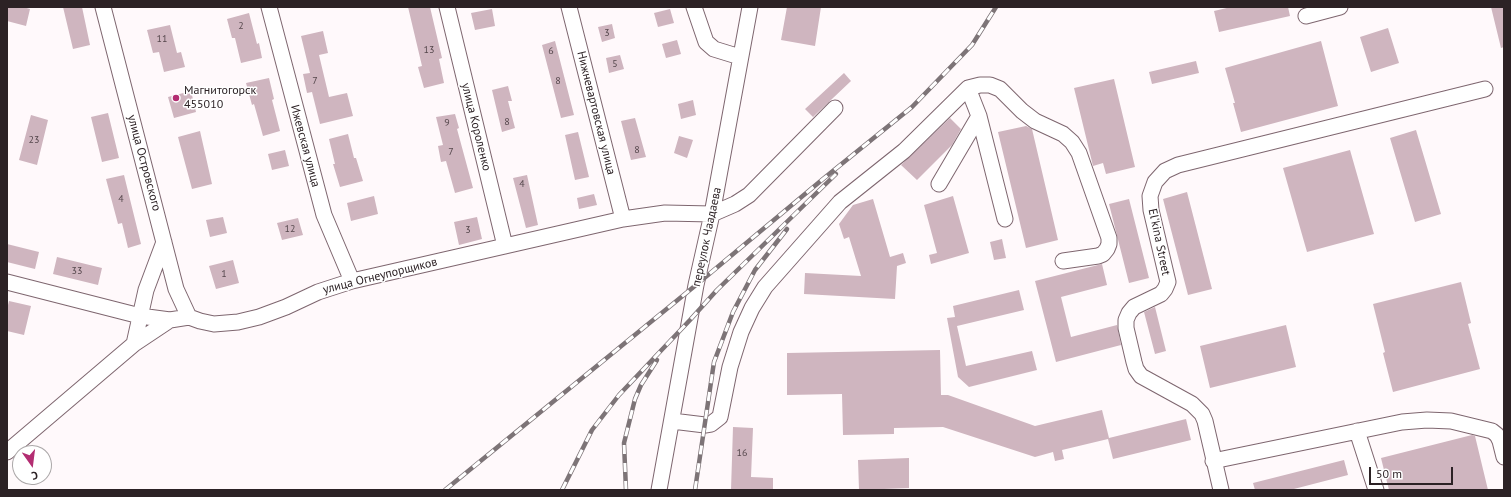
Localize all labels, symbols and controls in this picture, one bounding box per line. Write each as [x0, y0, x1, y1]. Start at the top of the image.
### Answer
house number: 2 [238, 20, 244, 32]
house number: 3 [604, 27, 610, 39]
house number: 11 [157, 33, 167, 45]
house number: 13 [424, 44, 434, 56]
house number: 6 [548, 45, 554, 57]
street label: Нижневартовская улица [574, 50, 618, 176]
house number: 5 [612, 58, 618, 70]
house number: 7 [312, 75, 318, 87]
house number: 8 [555, 75, 561, 87]
street label: улица Короленко [458, 81, 494, 173]
place label: Магнитогорск 455010 [184, 84, 256, 112]
marker: Магнитогорск 455010 [171, 93, 181, 103]
street label: Ижевская улица [287, 103, 323, 189]
street label: улица Островского [124, 113, 164, 213]
house number: 8 [504, 116, 510, 128]
house number: 9 [444, 117, 450, 129]
house number: 23 [29, 134, 39, 146]
house number: 8 [634, 144, 640, 156]
house number: 7 [448, 146, 454, 158]
house number: 4 [519, 178, 525, 190]
street label: переулок Чаадаева [689, 186, 725, 288]
house number: 4 [118, 193, 124, 205]
street label: El'kina Street [1145, 207, 1173, 277]
house number: 12 [285, 223, 295, 235]
house number: 3 [465, 224, 471, 236]
street label: улица Огнеупорщиков [321, 255, 439, 297]
house number: 33 [72, 265, 82, 277]
house number: 1 [221, 268, 227, 280]
north arrow [12, 445, 52, 485]
house number: 16 [737, 447, 747, 459]
scale bar [1371, 459, 1455, 485]
text: 50 m [1376, 466, 1402, 481]
text: С [30, 468, 39, 483]

